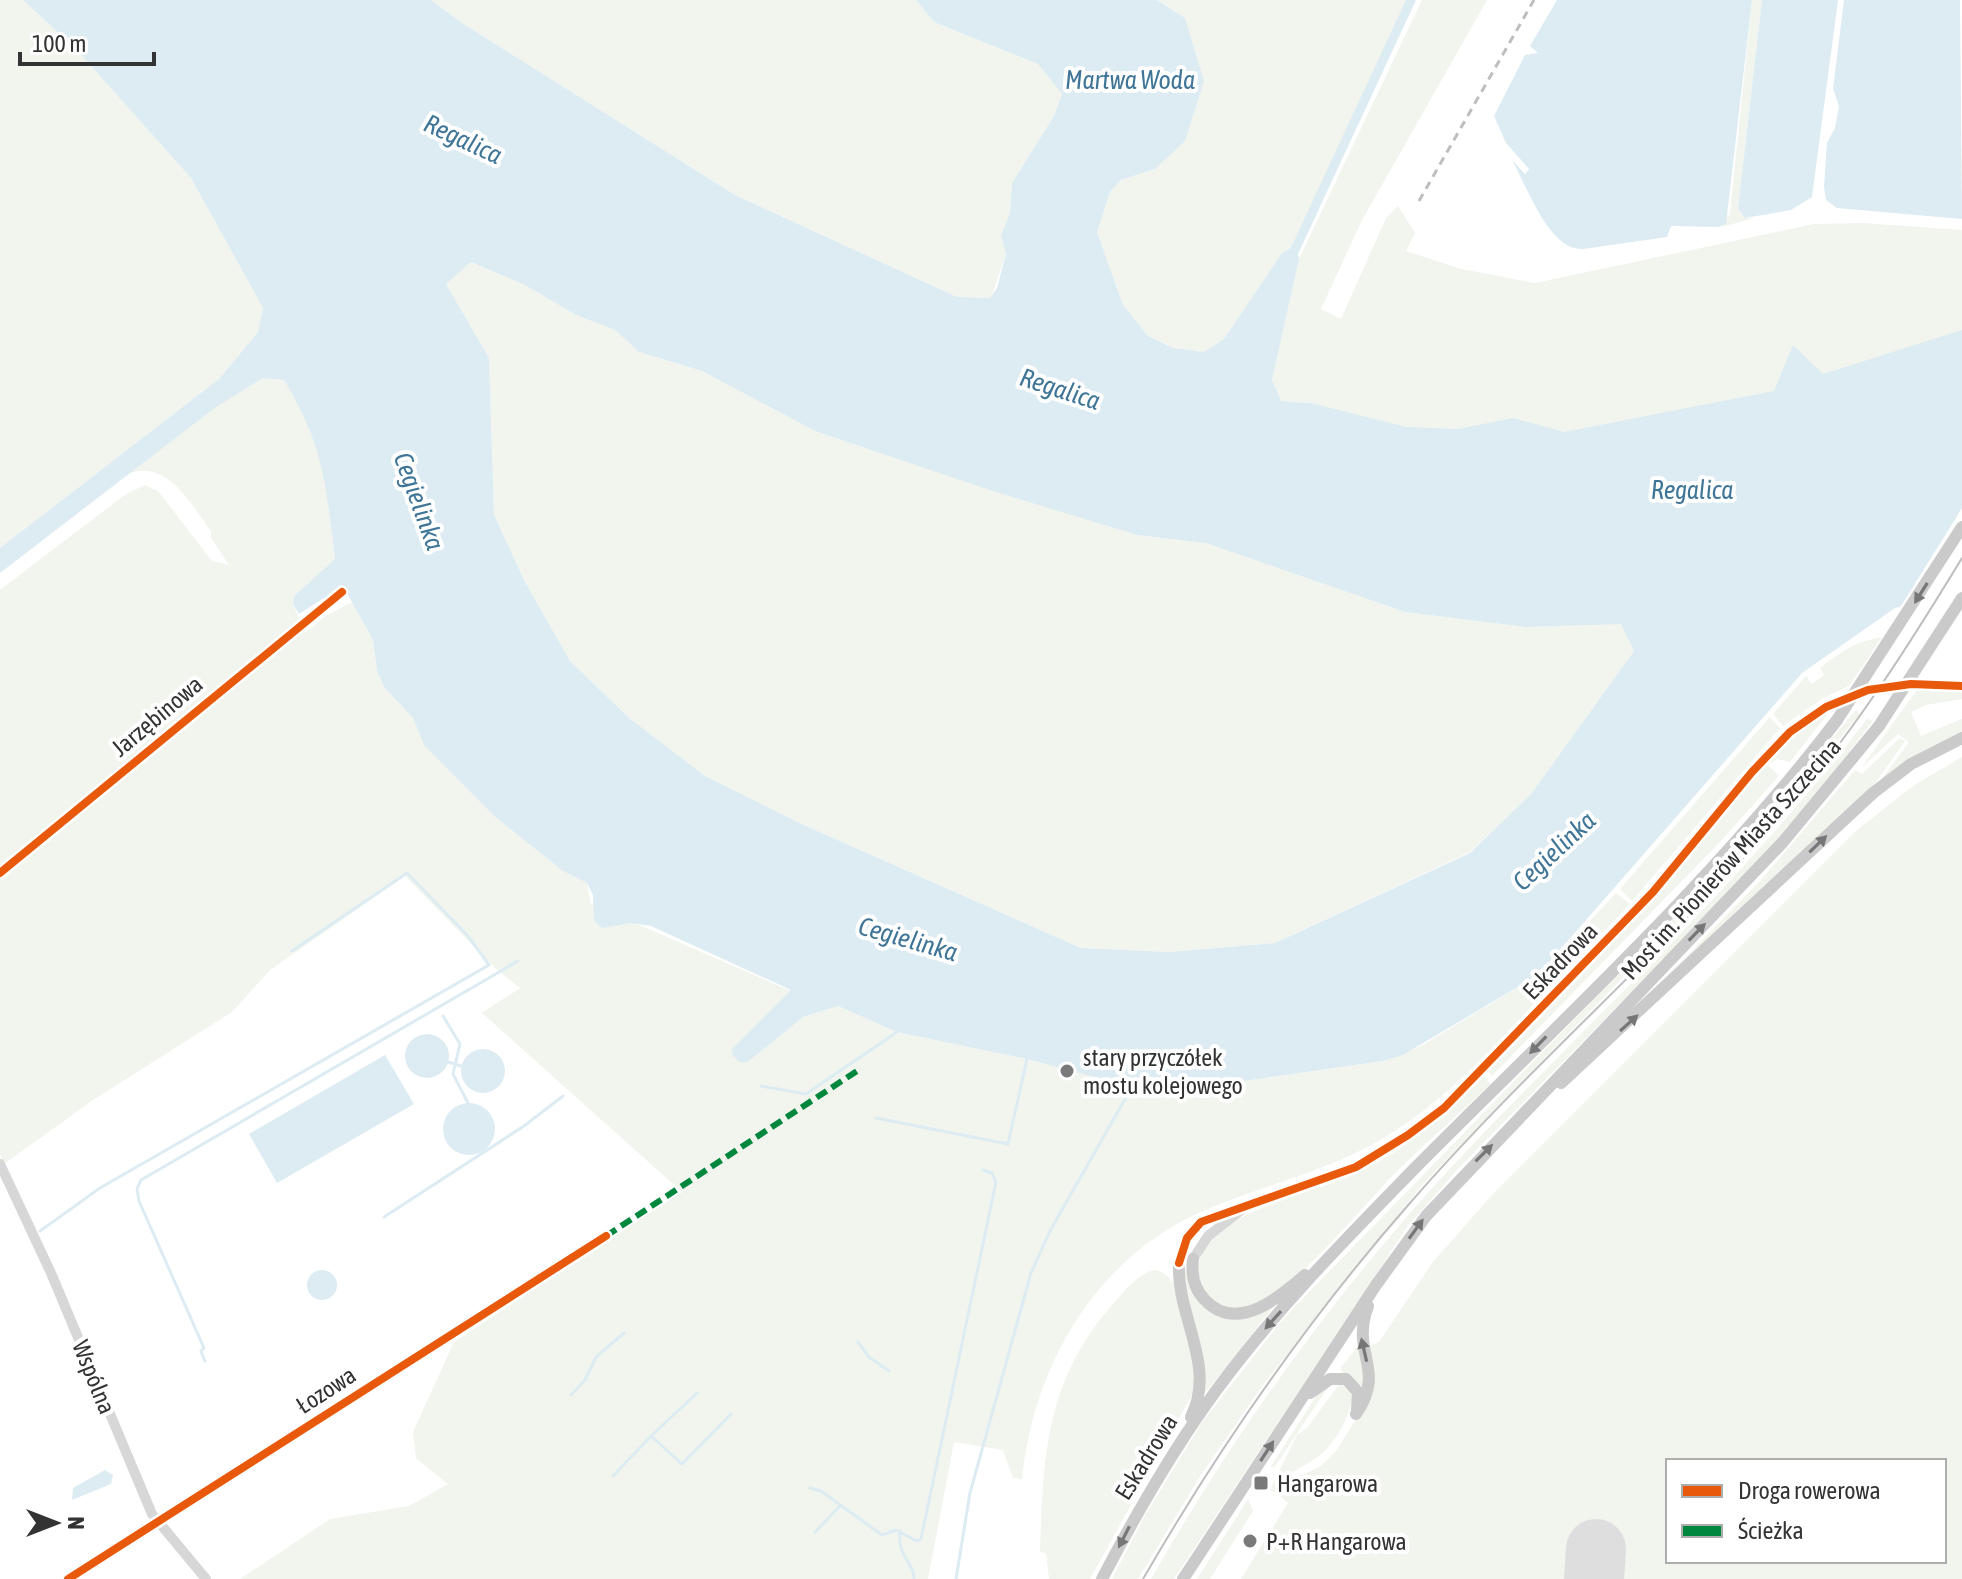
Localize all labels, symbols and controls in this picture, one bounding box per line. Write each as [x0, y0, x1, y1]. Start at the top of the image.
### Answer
scale bar [20, 16, 154, 66]
text: 100 m [32, 30, 86, 57]
water label: Martwa Woda [1065, 65, 1195, 95]
water label: Regalica [419, 108, 507, 170]
water label: Regalica [1016, 362, 1104, 416]
water label: Cegielinka [388, 448, 450, 554]
water label: Regalica [1651, 475, 1733, 505]
one-way arrow [1914, 582, 1928, 604]
street label: Jarzębinowa [106, 670, 208, 762]
street label: Most im. Pionierów Miasta Szczecina [1616, 733, 1846, 985]
water label: Cegielinka [1507, 805, 1601, 897]
one-way arrow [1808, 835, 1827, 854]
water label: Cegielinka [855, 911, 961, 967]
street label: Eskadrowa [1517, 917, 1603, 1005]
one-way arrow [1688, 923, 1706, 942]
one-way arrow [1619, 1014, 1638, 1032]
one-way arrow [1529, 1035, 1548, 1054]
place label: stary przyczółek mostu kolejowego [1083, 1044, 1243, 1099]
marker: stary przyczółek mostu kolejowego [1058, 1062, 1076, 1080]
one-way arrow [1474, 1143, 1493, 1162]
one-way arrow [1408, 1218, 1423, 1239]
one-way arrow [1265, 1310, 1282, 1330]
street label: Wspólna [67, 1336, 121, 1418]
one-way arrow [1357, 1338, 1370, 1363]
street label: Łozowa [291, 1361, 361, 1419]
street label: Eskadrowa [1109, 1409, 1183, 1505]
one-way arrow [1260, 1440, 1275, 1461]
legend [1666, 1459, 1946, 1563]
place label: Hangarowa [1277, 1470, 1378, 1497]
marker: Hangarowa [1252, 1474, 1270, 1492]
text: Droga rowerowa [1738, 1477, 1881, 1504]
north arrow [16, 1483, 96, 1563]
text: N [63, 1517, 89, 1529]
text: Ścieżka [1738, 1517, 1804, 1544]
one-way arrow [1117, 1526, 1130, 1549]
place label: P+R Hangarowa [1266, 1528, 1407, 1555]
marker: P+R Hangarowa [1241, 1532, 1259, 1550]

